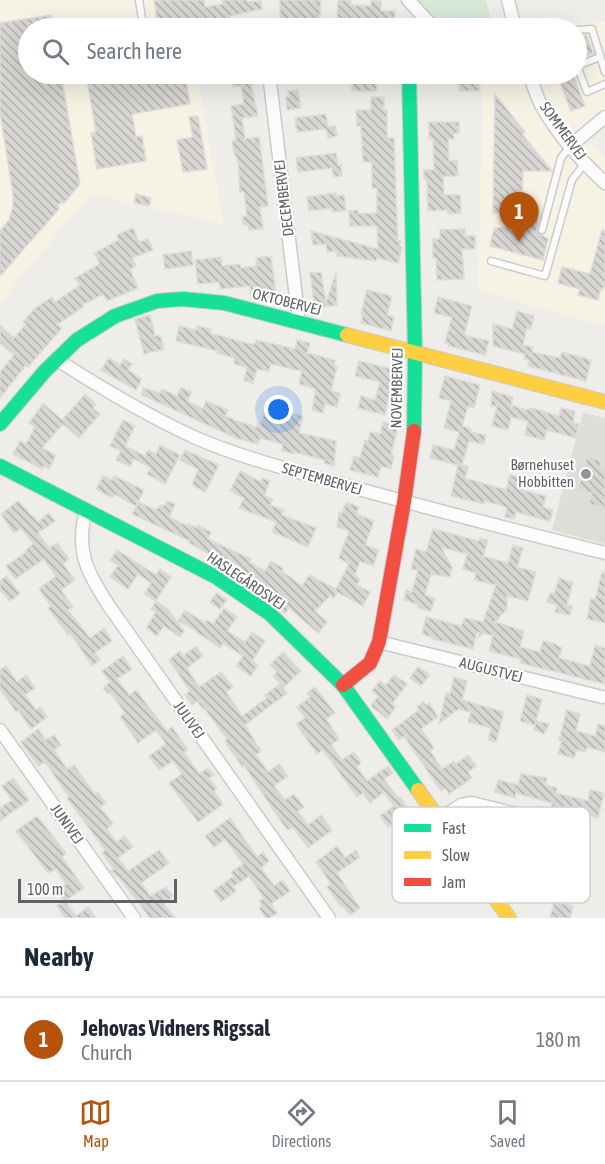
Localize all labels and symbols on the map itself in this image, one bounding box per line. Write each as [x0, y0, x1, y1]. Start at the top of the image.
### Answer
street label: SOMMERVEJ [537, 98, 590, 163]
street label: DECEMBERVEJ [270, 159, 297, 237]
pin: 1 [500, 192, 538, 242]
street label: OKTOBERVEJ [251, 285, 323, 318]
street label: NOVEMBERVEJ [387, 348, 406, 428]
your location [264, 395, 293, 424]
place label: Børnehuset Hobbitten [510, 456, 574, 490]
street label: SEPTEMBERVEJ [280, 459, 364, 498]
marker: Børnehuset Hobbitten [579, 467, 593, 481]
street label: HASLEGÅRDSVEJ [204, 548, 289, 613]
street label: AUGUSTVEJ [458, 653, 524, 686]
street label: JULIVEJ [170, 698, 208, 742]
street label: JUNIVEJ [48, 800, 87, 847]
legend [392, 807, 590, 903]
text: Fast [442, 819, 466, 837]
text: Slow [442, 846, 470, 864]
text: Jam [442, 873, 466, 891]
scale bar [18, 876, 177, 904]

